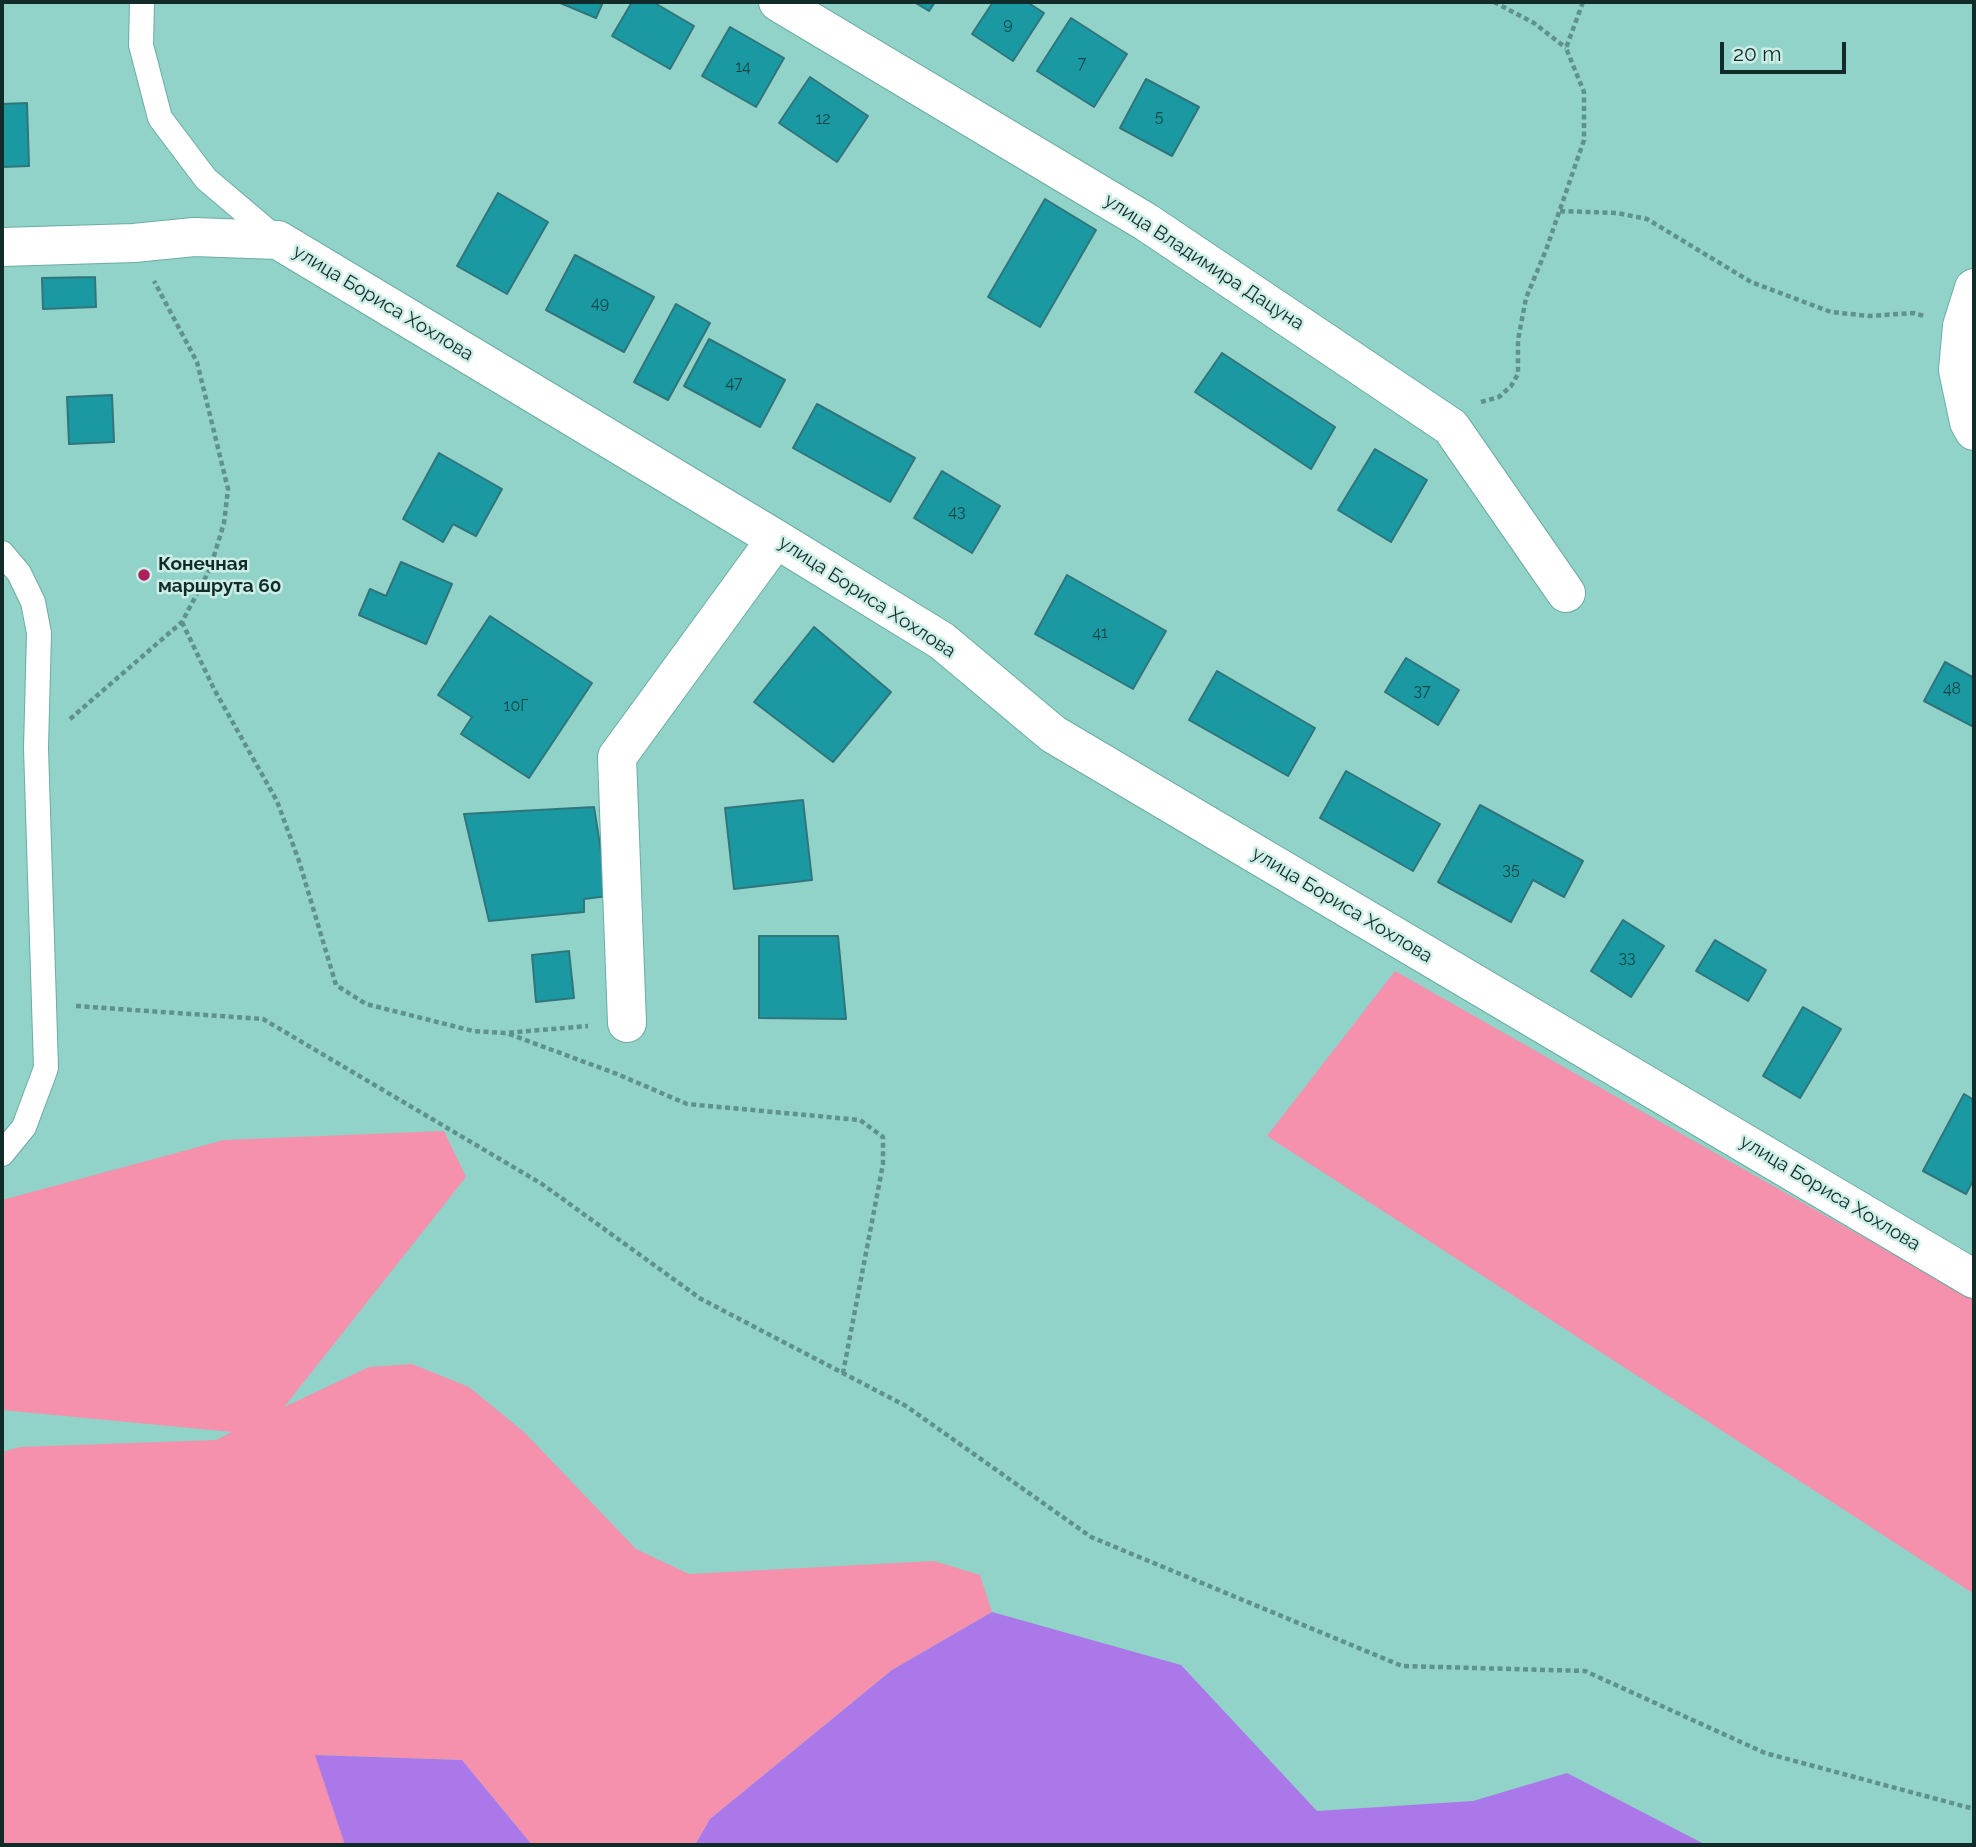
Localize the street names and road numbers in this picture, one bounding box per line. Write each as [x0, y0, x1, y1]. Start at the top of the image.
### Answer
street label: улица Владимира Дацуна [1100, 189, 1308, 335]
street label: улица Бориса Хохлова [289, 240, 477, 366]
street label: улица Бориса Хохлова [774, 531, 960, 663]
street label: улица Бориса Хохлова [1248, 842, 1436, 968]
street label: улица Бориса Хохлова [1736, 1130, 1924, 1256]

